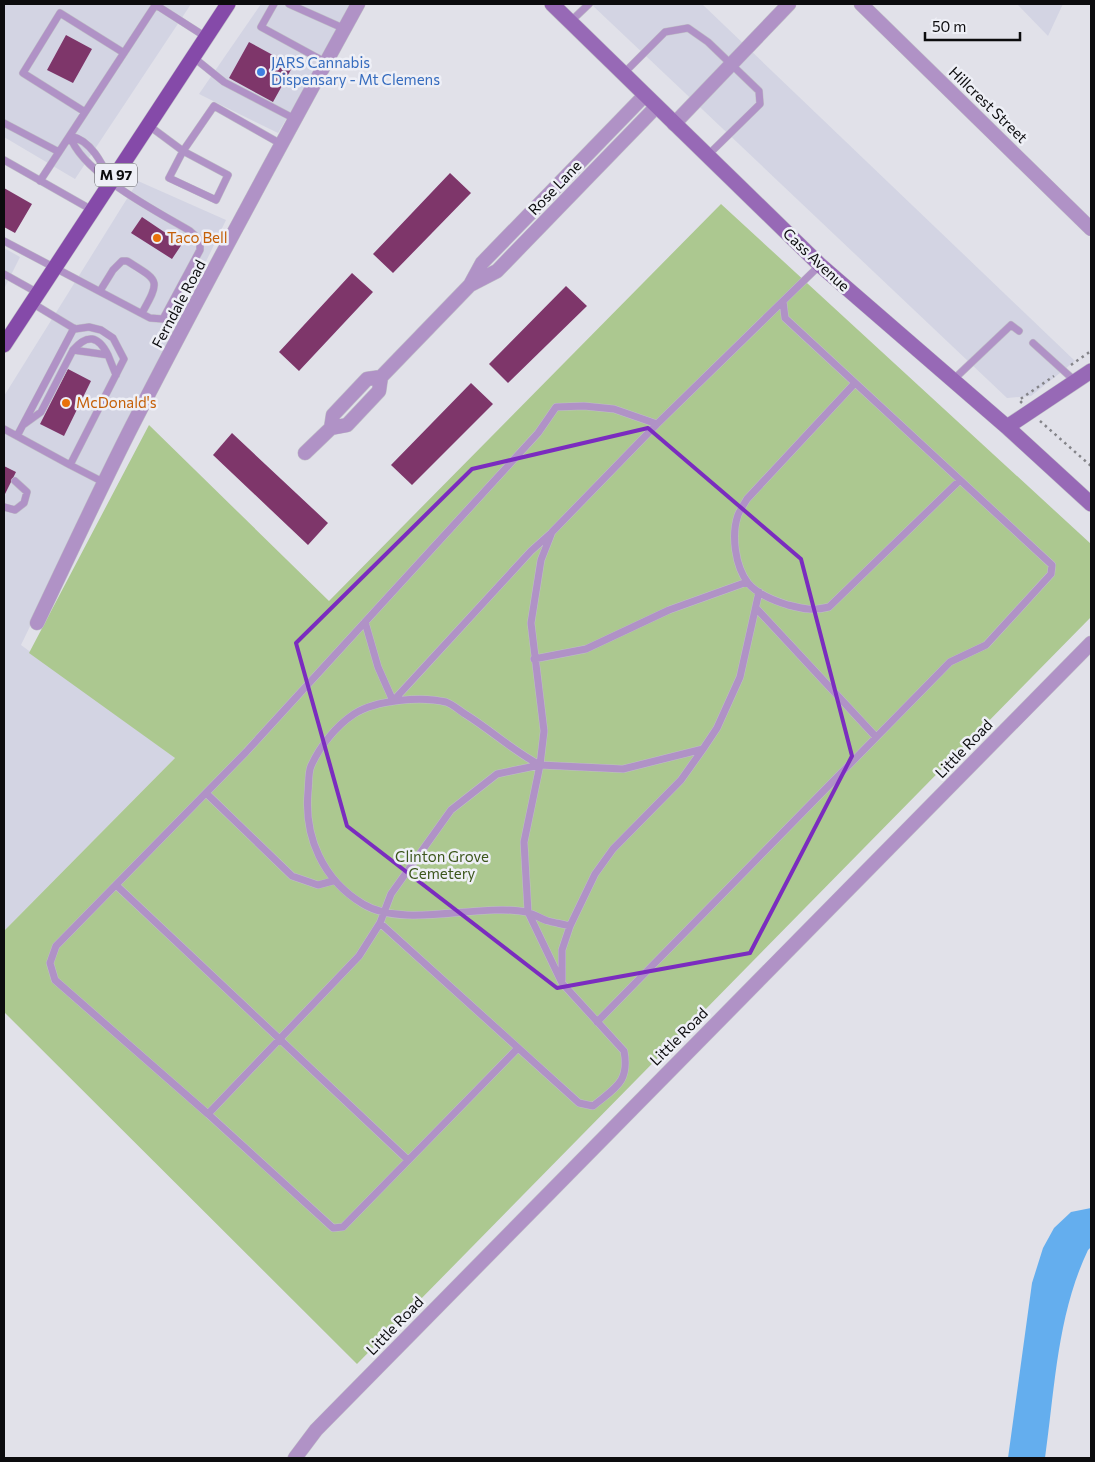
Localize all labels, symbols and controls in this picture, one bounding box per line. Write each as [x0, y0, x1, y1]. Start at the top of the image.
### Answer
scale bar [925, 10, 1020, 42]
text: 50 m [932, 17, 966, 35]
place label: JARS Cannabis Dispensary - Mt Clemens [271, 53, 440, 88]
street label: Hillcrest Street [946, 62, 1032, 146]
marker: JARS Cannabis Dispensary - Mt Clemens [255, 66, 267, 78]
street label: Rose Lane [524, 156, 585, 218]
road number: M 97 [95, 164, 137, 186]
street label: Cass Avenue [780, 224, 854, 295]
place label: Taco Bell [167, 228, 228, 246]
marker: Taco Bell [151, 232, 163, 244]
street label: Ferndale Road [147, 257, 209, 351]
place label: McDonald's [76, 393, 157, 411]
marker: McDonald's [60, 397, 72, 409]
street label: Little Road [931, 715, 996, 781]
park label: Clinton Grove Cemetery [395, 847, 489, 882]
street label: Little Road [646, 1004, 711, 1069]
street label: Little Road [362, 1292, 427, 1358]

